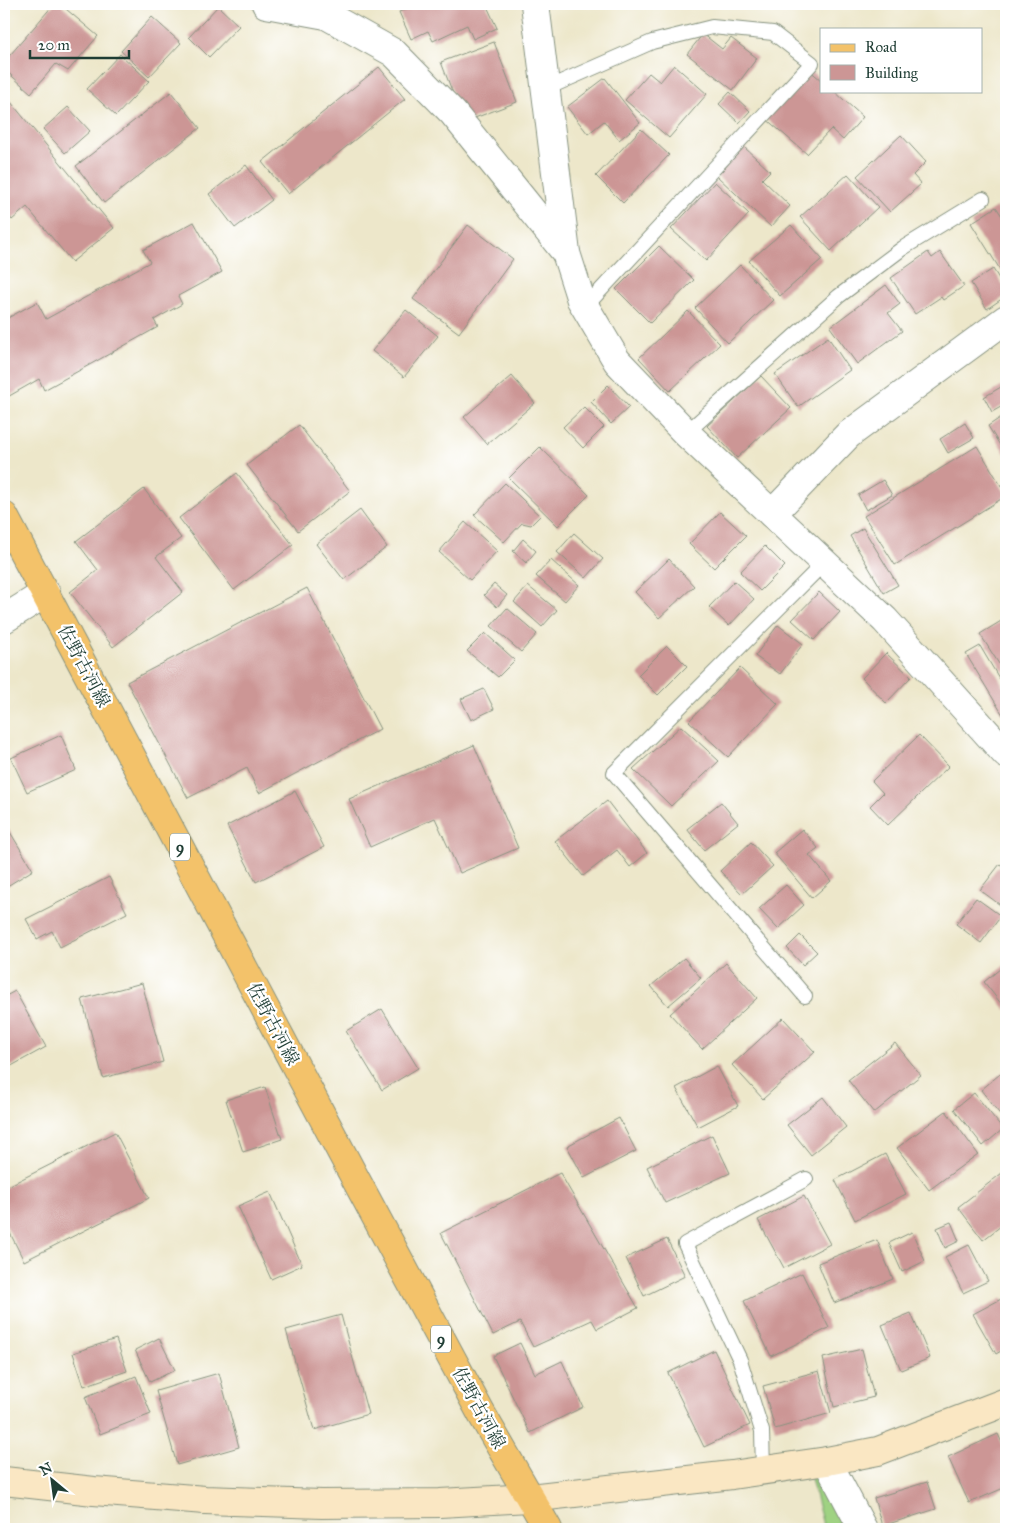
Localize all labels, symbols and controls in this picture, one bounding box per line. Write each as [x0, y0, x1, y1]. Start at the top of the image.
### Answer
scale bar [30, 28, 129, 60]
legend [820, 28, 982, 92]
text: 20 m [38, 36, 70, 54]
text: Road [865, 38, 897, 56]
text: Building [865, 64, 919, 82]
street label: 佐野古河線 [53, 621, 115, 711]
road number: 9 [170, 834, 190, 860]
street label: 佐野古河線 [242, 979, 304, 1069]
road number: 9 [431, 1326, 451, 1352]
street label: 佐野古河線 [448, 1363, 510, 1453]
north arrow [28, 1456, 78, 1506]
text: N [37, 1459, 55, 1479]

